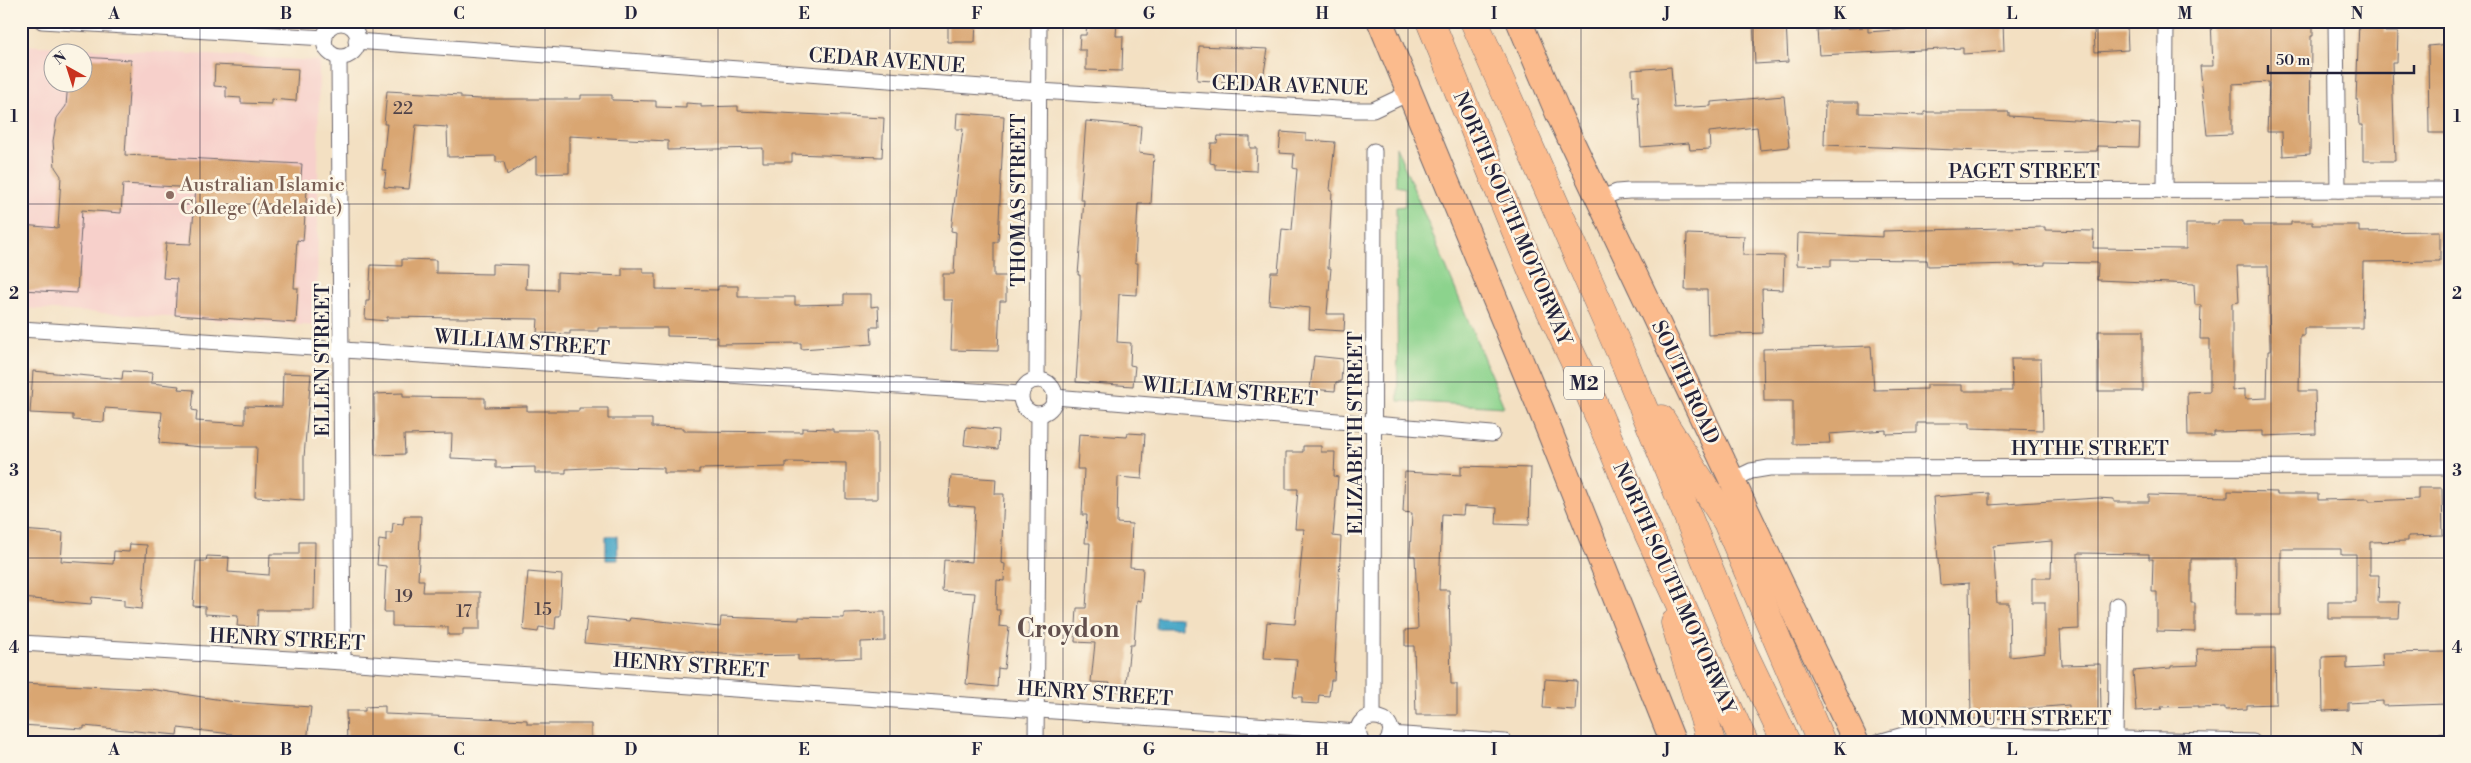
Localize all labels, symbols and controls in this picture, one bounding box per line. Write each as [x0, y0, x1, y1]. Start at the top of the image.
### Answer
text: A [107, 4, 120, 24]
text: B [280, 4, 292, 24]
text: C [453, 4, 465, 24]
text: D [625, 4, 638, 24]
text: E [798, 4, 810, 24]
text: F [971, 4, 983, 24]
text: G [1143, 4, 1156, 24]
text: H [1315, 4, 1329, 24]
text: I [1491, 4, 1497, 24]
text: J [1662, 4, 1670, 24]
text: K [1834, 4, 1848, 24]
text: L [2007, 4, 2018, 24]
text: M [2178, 4, 2193, 24]
text: N [2351, 4, 2364, 24]
north arrow [42, 42, 92, 92]
scale bar [2268, 42, 2415, 74]
street label: CEDAR AVENUE [808, 44, 966, 79]
text: N [50, 48, 70, 69]
text: 50 m [2276, 51, 2310, 70]
street label: CEDAR AVENUE [1211, 71, 1369, 102]
street label: NORTH SOUTH MOTORWAY [1447, 88, 1577, 350]
house number: 22 [393, 97, 413, 120]
text: 1 [10, 107, 18, 127]
text: 1 [2453, 107, 2461, 127]
street label: THOMAS STREET [1007, 113, 1032, 287]
street label: PAGET STREET [1948, 160, 2100, 185]
place label: Australian Islamic College (Adelaide) [179, 173, 345, 221]
marker: Australian Islamic College (Adelaide) [164, 189, 176, 201]
street label: ELLEN STREET [311, 283, 336, 437]
text: 2 [9, 284, 19, 304]
text: 2 [2452, 284, 2462, 304]
street label: SOUTH ROAD [1645, 317, 1724, 448]
street label: WILLIAM STREET [432, 325, 611, 362]
street label: ELIZABETH STREET [1344, 331, 1369, 535]
road number: M2 [1564, 366, 1604, 399]
street label: WILLIAM STREET [1140, 372, 1319, 413]
street label: HYTHE STREET [2011, 437, 2169, 462]
street label: NORTH SOUTH MOTORWAY [1607, 459, 1741, 719]
text: 3 [9, 461, 19, 481]
text: 3 [2452, 461, 2462, 481]
house number: 19 [395, 585, 413, 608]
house number: 15 [534, 598, 552, 621]
house number: 17 [456, 600, 472, 623]
district label: Croydon [1017, 614, 1120, 645]
street label: HENRY STREET [208, 624, 366, 657]
text: 4 [9, 638, 20, 658]
text: 4 [2452, 638, 2463, 658]
street label: HENRY STREET [612, 649, 770, 684]
street label: HENRY STREET [1016, 677, 1174, 712]
street label: MONMOUTH STREET [1901, 707, 2111, 732]
text: A [107, 740, 120, 760]
text: B [280, 740, 292, 760]
text: C [453, 740, 465, 760]
text: D [625, 740, 638, 760]
text: E [798, 740, 810, 760]
text: F [971, 740, 983, 760]
text: G [1143, 740, 1156, 760]
text: H [1315, 740, 1329, 760]
text: I [1491, 740, 1497, 760]
text: J [1662, 740, 1670, 760]
text: K [1834, 740, 1848, 760]
text: L [2007, 740, 2018, 760]
text: M [2178, 740, 2193, 760]
text: N [2351, 740, 2364, 760]

